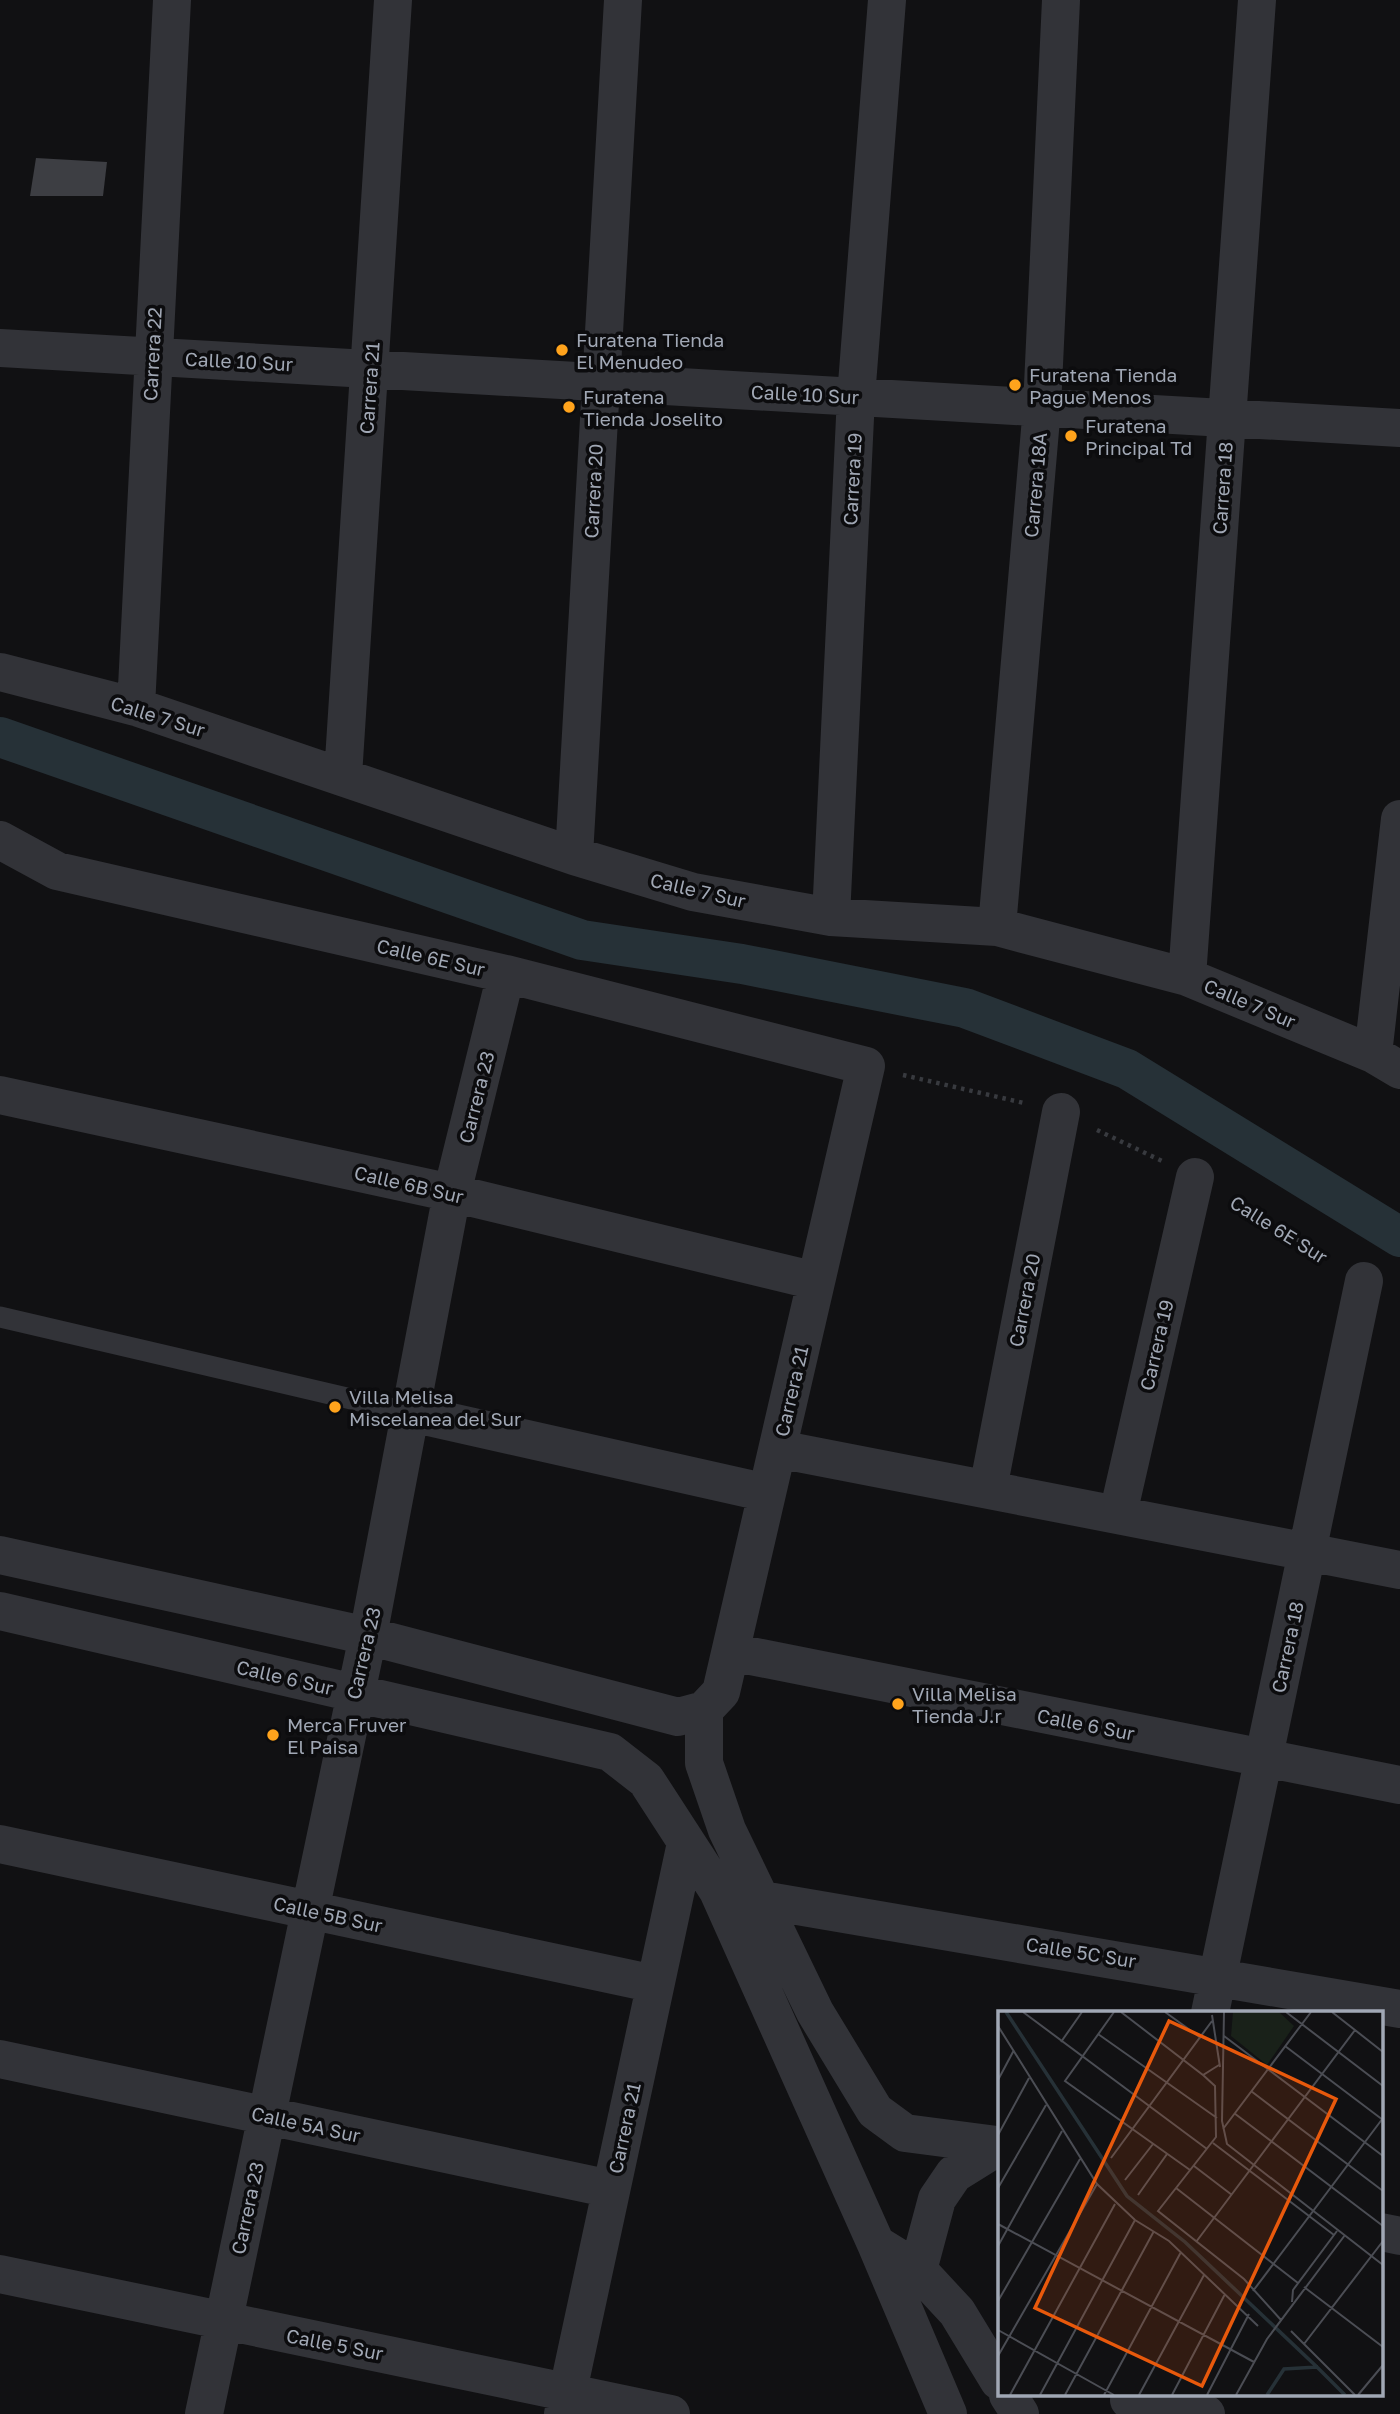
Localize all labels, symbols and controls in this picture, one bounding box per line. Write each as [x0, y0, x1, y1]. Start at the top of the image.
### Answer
street label: Carrera 22 [138, 306, 166, 402]
place label: Furatena Tienda El Menudeo [576, 328, 724, 373]
street label: Carrera 21 [354, 341, 384, 435]
marker: Furatena Tienda El Menudeo [554, 342, 570, 358]
street label: Calle 10 Sur [184, 347, 294, 375]
place label: Furatena Tienda Pague Menos [1029, 363, 1177, 408]
marker: Furatena Tienda Pague Menos [1007, 377, 1023, 393]
street label: Calle 10 Sur [750, 380, 860, 408]
place label: Furatena Tienda Joselito [583, 385, 723, 430]
marker: Furatena Tienda Joselito [561, 399, 577, 415]
place label: Furatena Principal Td [1085, 414, 1192, 459]
marker: Furatena Principal Td [1063, 428, 1079, 444]
street label: Carrera 18A [1019, 431, 1051, 539]
street label: Carrera 19 [838, 432, 866, 526]
street label: Carrera 18 [1207, 441, 1237, 535]
street label: Carrera 20 [579, 443, 607, 539]
street label: Calle 7 Sur [108, 691, 208, 741]
street label: Calle 7 Sur [648, 868, 749, 912]
street label: Calle 6E Sur [375, 933, 488, 981]
street label: Calle 7 Sur [1201, 973, 1300, 1033]
street label: Carrera 23 [453, 1049, 499, 1145]
street label: Calle 6B Sur [352, 1160, 466, 1208]
street label: Calle 6E Sur [1226, 1190, 1332, 1268]
street label: Carrera 20 [1004, 1251, 1044, 1349]
street label: Carrera 19 [1134, 1297, 1178, 1393]
street label: Carrera 21 [769, 1343, 813, 1439]
place label: Villa Melisa Miscelanea del Sur [349, 1385, 522, 1430]
marker: Villa Melisa Miscelanea del Sur [327, 1399, 343, 1415]
street label: Carrera 18 [1266, 1599, 1308, 1695]
street label: Carrera 23 [341, 1605, 385, 1701]
street label: Calle 6 Sur [234, 1655, 336, 1699]
place label: Villa Melisa Tienda J.r [912, 1682, 1017, 1727]
marker: Villa Melisa Tienda J.r [890, 1696, 906, 1712]
street label: Calle 6 Sur [1035, 1703, 1137, 1745]
place label: Merca Fruver El Paisa [287, 1713, 407, 1758]
marker: Merca Fruver El Paisa [265, 1727, 281, 1743]
street label: Calle 5B Sur [271, 1891, 385, 1937]
street label: Calle 5C Sur [1024, 1932, 1138, 1972]
inset map [998, 2011, 1382, 2396]
street label: Carrera 21 [603, 2080, 645, 2176]
street label: Calle 5A Sur [249, 2101, 363, 2147]
street label: Carrera 23 [226, 2160, 268, 2256]
street label: Calle 5 Sur [285, 2323, 386, 2365]

